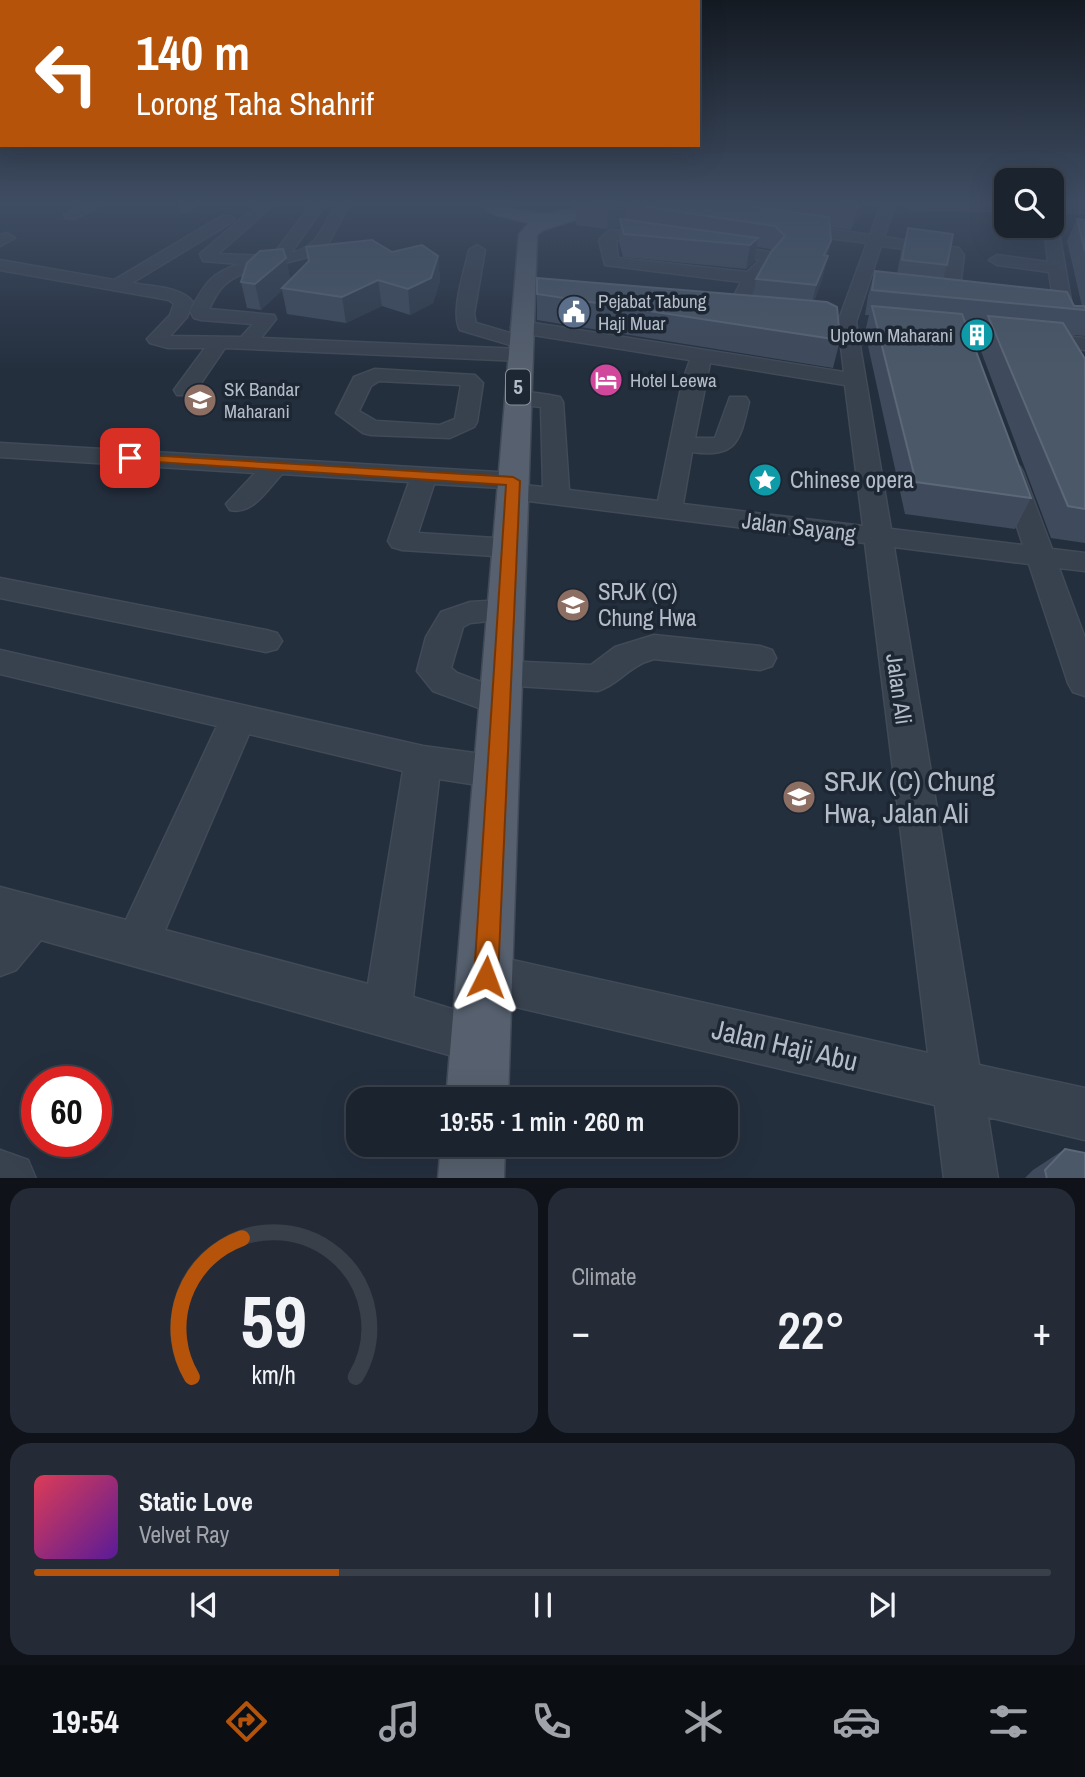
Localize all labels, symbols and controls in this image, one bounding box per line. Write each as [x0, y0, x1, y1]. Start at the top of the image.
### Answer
text: 140 m [136, 19, 250, 85]
icon: left [21, 28, 112, 119]
text: Lorong Taha Shahrif [136, 82, 374, 125]
map controls [994, 168, 1064, 238]
button: search [994, 168, 1064, 238]
place label: Pejabat Tabung Haji Muar [598, 288, 707, 336]
public building icon: Pejabat Tabung Haji Muar [555, 293, 593, 331]
building icon: Uptown Maharani [958, 316, 996, 354]
place label: Uptown Maharani [830, 322, 953, 348]
hotel icon: Hotel Leewa [587, 361, 625, 399]
place label: Hotel Leewa [630, 367, 717, 393]
road number: 5 [506, 370, 530, 404]
place label: SK Bandar Maharani [224, 376, 300, 424]
school or university icon: SK Bandar Maharani [181, 381, 219, 419]
pin [100, 428, 160, 488]
icon: arrive [111, 439, 149, 477]
place icon: Chinese opera [746, 461, 784, 499]
place label: Chinese opera [790, 464, 914, 495]
street label: Jalan Sayang [740, 504, 858, 549]
place label: SRJK (C) Chung Hwa [598, 576, 697, 633]
school or university icon: SRJK (C) Chung Hwa [554, 586, 592, 624]
street label: Jalan Ali [879, 651, 920, 726]
place label: SRJK (C) Chung Hwa, Jalan Ali [824, 762, 995, 832]
school or university icon: SRJK (C) Chung Hwa, Jalan Ali [780, 778, 818, 816]
position arrow [449, 940, 523, 1014]
street label: Jalan Haji Abu [709, 1010, 861, 1080]
speed limit sign: 60 [21, 1066, 112, 1157]
text: 19:55 · 1 min · 260 m [440, 1104, 644, 1139]
text: Climate [572, 1261, 636, 1292]
text: 59 [241, 1272, 307, 1370]
text: 22° [777, 1295, 845, 1365]
text: − [572, 1306, 590, 1357]
text: + [1033, 1306, 1051, 1357]
text: km/h [252, 1357, 296, 1391]
text: Static Love [139, 1484, 253, 1519]
text: Velvet Ray [139, 1519, 229, 1550]
icon: previous [185, 1586, 223, 1624]
icon: pause [524, 1586, 562, 1624]
icon: next [863, 1586, 901, 1624]
icon: directions [222, 1697, 271, 1746]
icon: music [375, 1697, 424, 1746]
icon: phone [527, 1697, 576, 1746]
icon: climate [679, 1697, 728, 1746]
icon: car [832, 1697, 881, 1746]
icon: filters [984, 1697, 1033, 1746]
text: 19:54 [52, 1700, 119, 1743]

